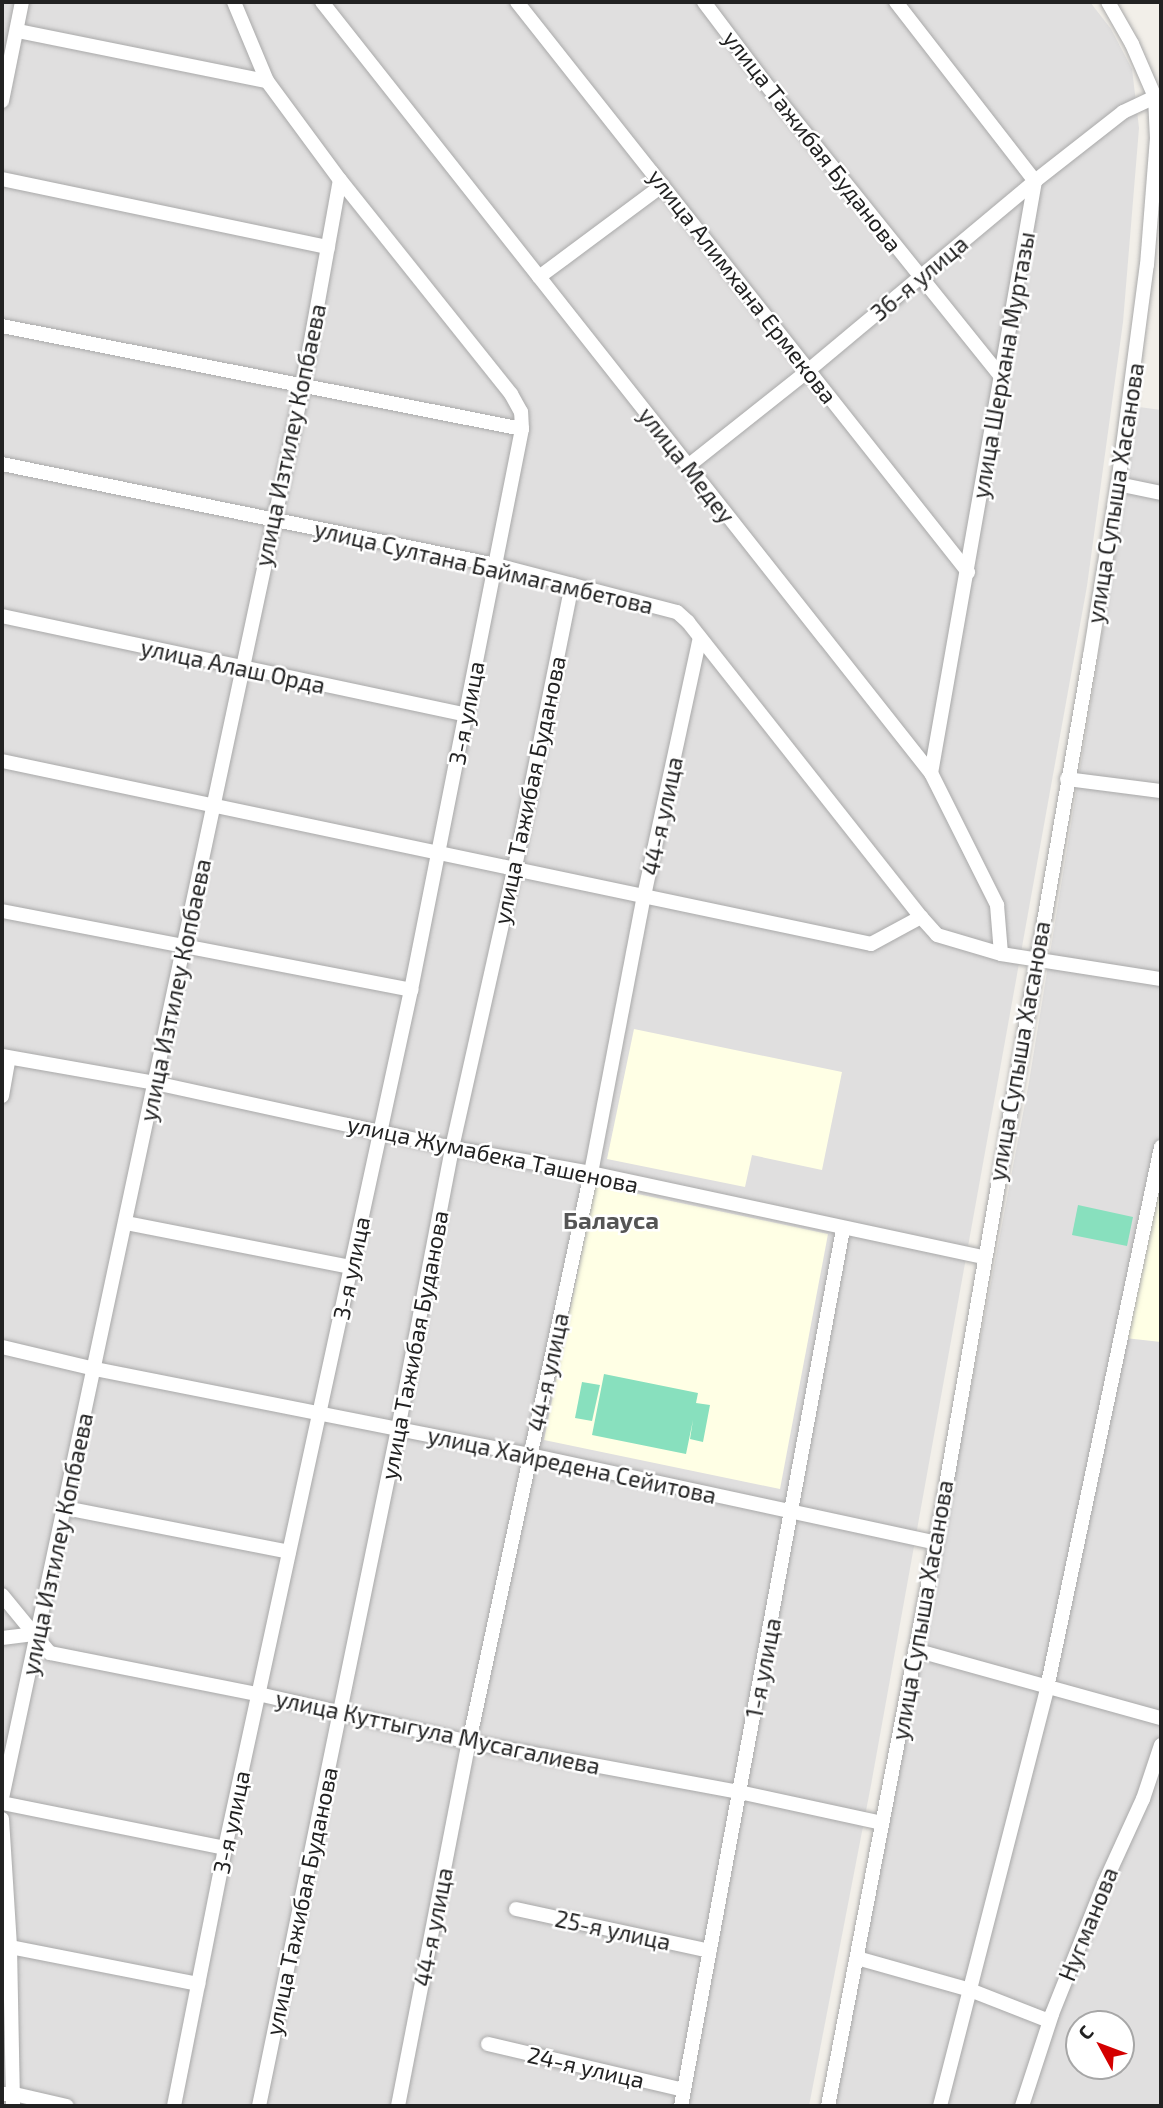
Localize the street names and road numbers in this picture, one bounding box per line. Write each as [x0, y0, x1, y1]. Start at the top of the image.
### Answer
street label: улица Тажибая Буданова [718, 25, 908, 257]
street label: улица Алимхана Ермекова [643, 163, 843, 409]
street label: 36-я улица [865, 229, 973, 327]
street label: улица Шерхана Муртазы [966, 229, 1040, 501]
street label: улица Изтилеу Копбаева [249, 301, 331, 569]
street label: улица Супыша Хасанова [1081, 361, 1149, 625]
street label: улица Медеу [633, 401, 741, 529]
street label: улица Султана Баймагамбетова [312, 515, 656, 619]
street label: улица Алаш Орда [138, 633, 328, 699]
street label: улица Тажибая Буданова [487, 653, 571, 927]
street label: 3-я улица [442, 659, 490, 767]
street label: 44-я улица [636, 754, 688, 878]
street label: улица Изтилеу Копбаева [134, 856, 216, 1124]
street label: улица Супыша Хасанова [983, 919, 1055, 1183]
street label: улица Жумабека Ташенова [345, 1110, 641, 1198]
street label: улица Тажибая Буданова [374, 1208, 454, 1482]
street label: 3-я улица [327, 1214, 375, 1322]
street label: 44-я улица [522, 1310, 574, 1434]
street label: улица Изтилеу Копбаева [16, 1410, 98, 1678]
street label: улица Хайредена Сейитова [425, 1421, 719, 1509]
street label: улица Супыша Хасанова [886, 1478, 958, 1742]
street label: 1-я улица [740, 1616, 786, 1720]
street label: улица Куттыгула Мусагалиева [273, 1684, 603, 1780]
street label: улица Тажибая Буданова [259, 1764, 343, 2038]
street label: 3-я улица [207, 1768, 255, 1876]
street label: Нугманова [1053, 1863, 1123, 1985]
street label: 44-я улица [408, 1865, 458, 1989]
street label: 25-я улица [553, 1904, 673, 1956]
street label: 24-я улица [525, 2040, 647, 2094]

